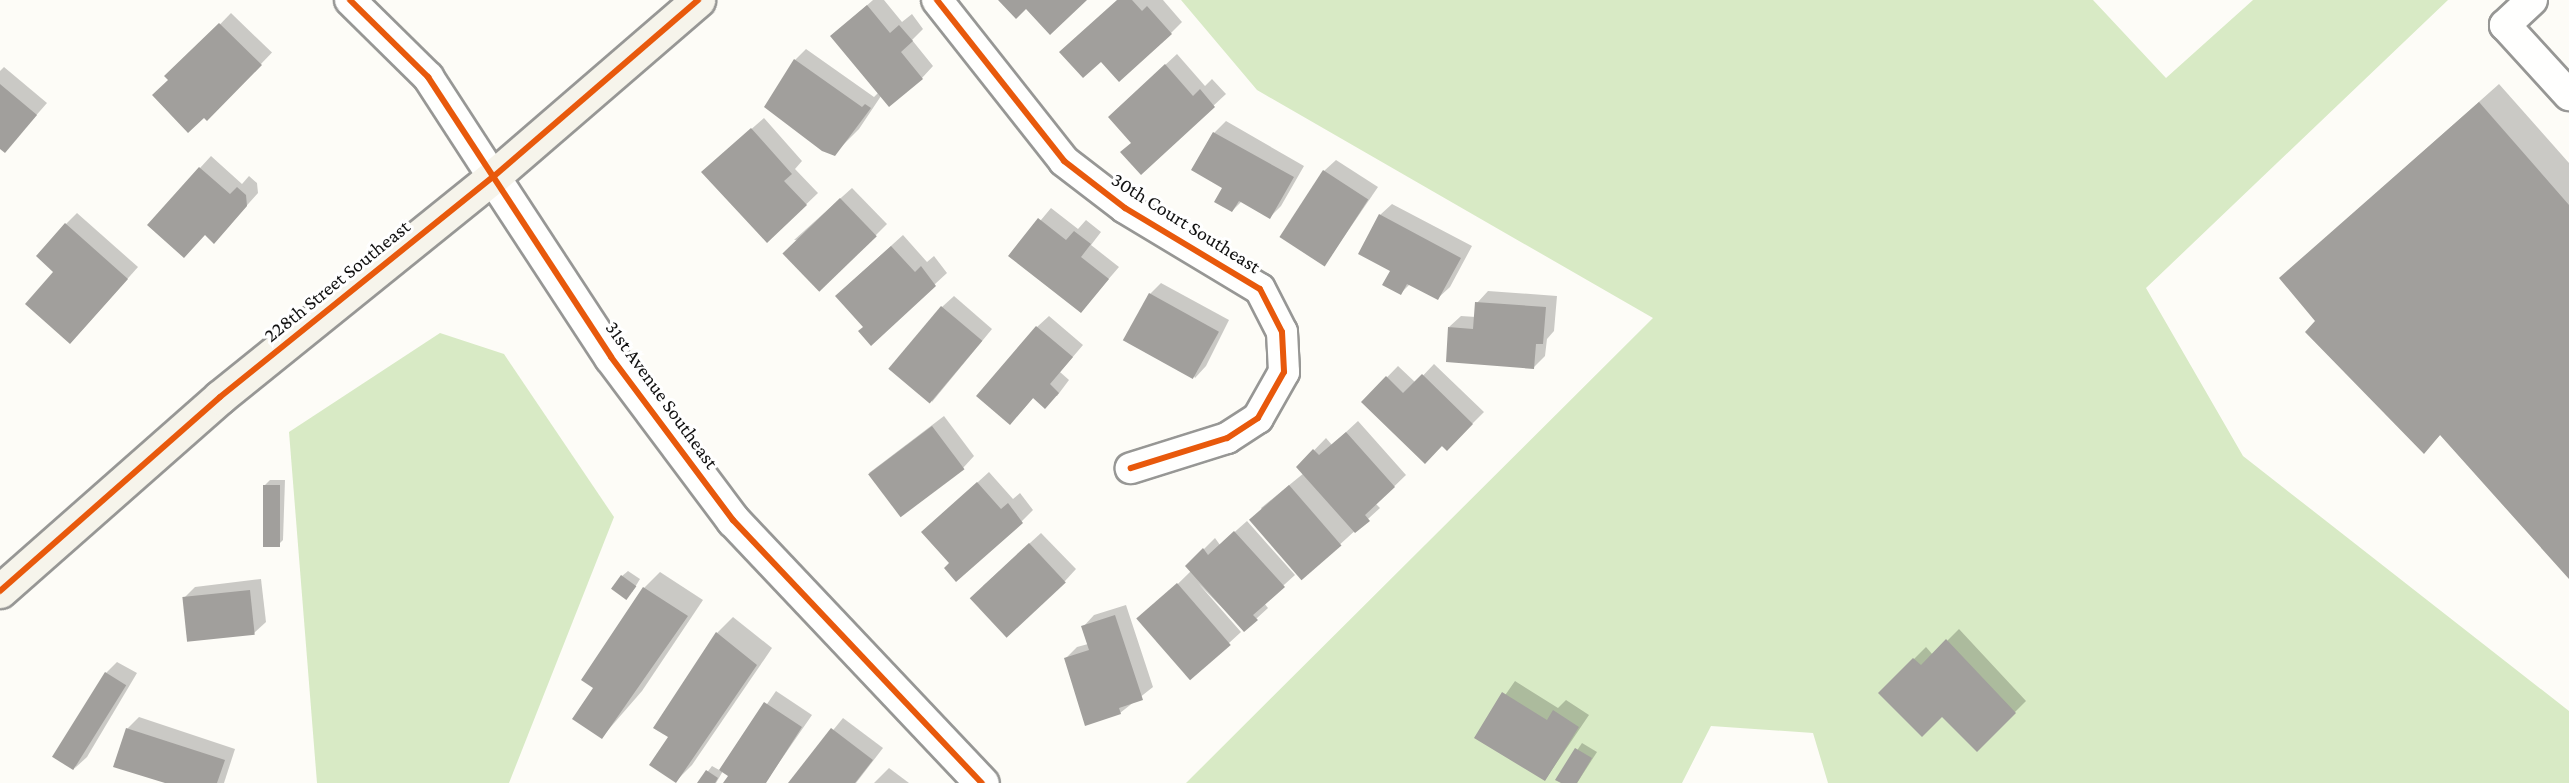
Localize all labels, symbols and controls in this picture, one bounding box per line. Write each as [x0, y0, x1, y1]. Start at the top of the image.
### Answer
street label: 30th Court Southeast [1107, 167, 1265, 279]
street label: 228th Street Southeast [259, 215, 415, 347]
street label: 31st Avenue Southeast [600, 316, 724, 474]

